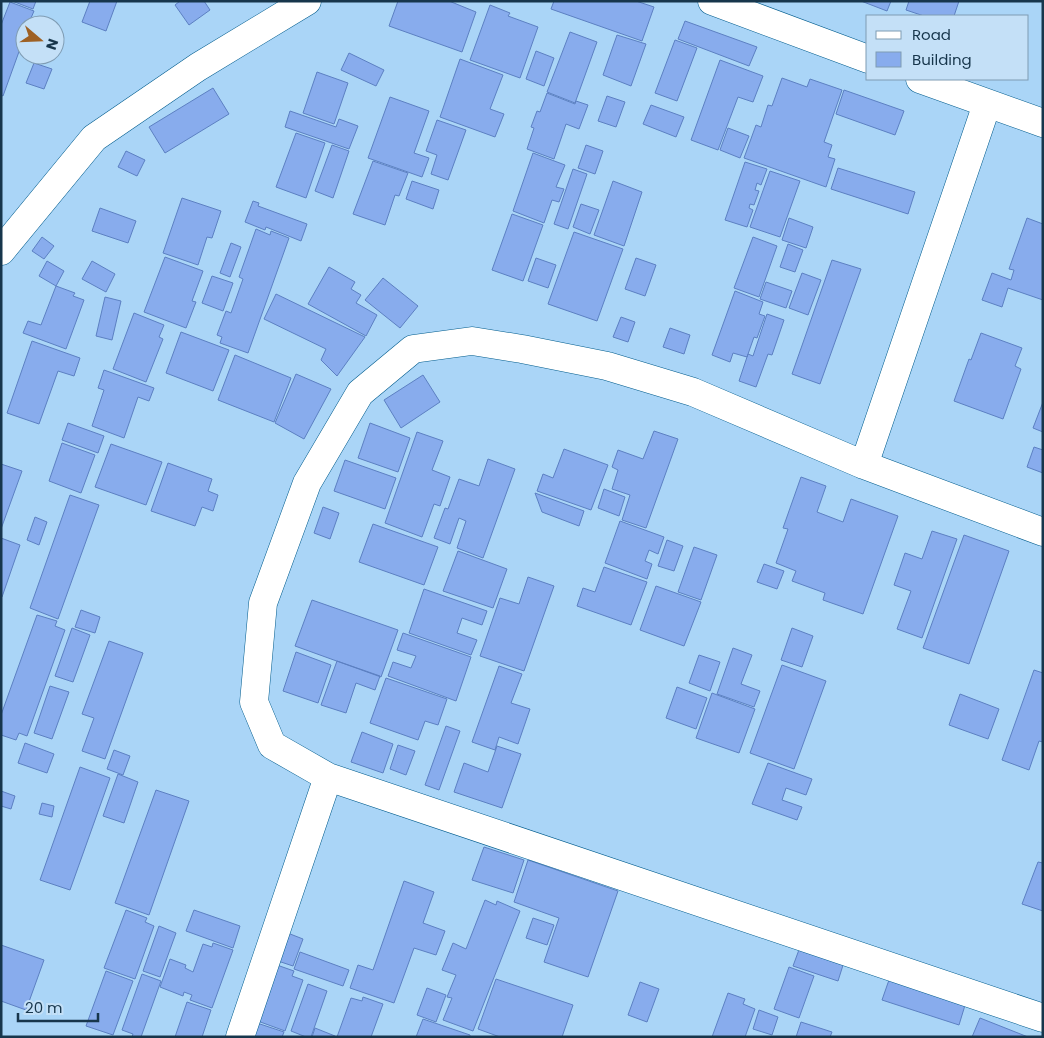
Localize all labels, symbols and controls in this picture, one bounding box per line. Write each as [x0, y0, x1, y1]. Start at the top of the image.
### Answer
north arrow [15, 15, 65, 65]
legend [866, 15, 1029, 80]
text: Road [912, 24, 951, 45]
text: N [41, 36, 63, 52]
text: Building [912, 49, 972, 70]
scale bar [18, 990, 98, 1022]
text: 20 m [25, 997, 63, 1018]

